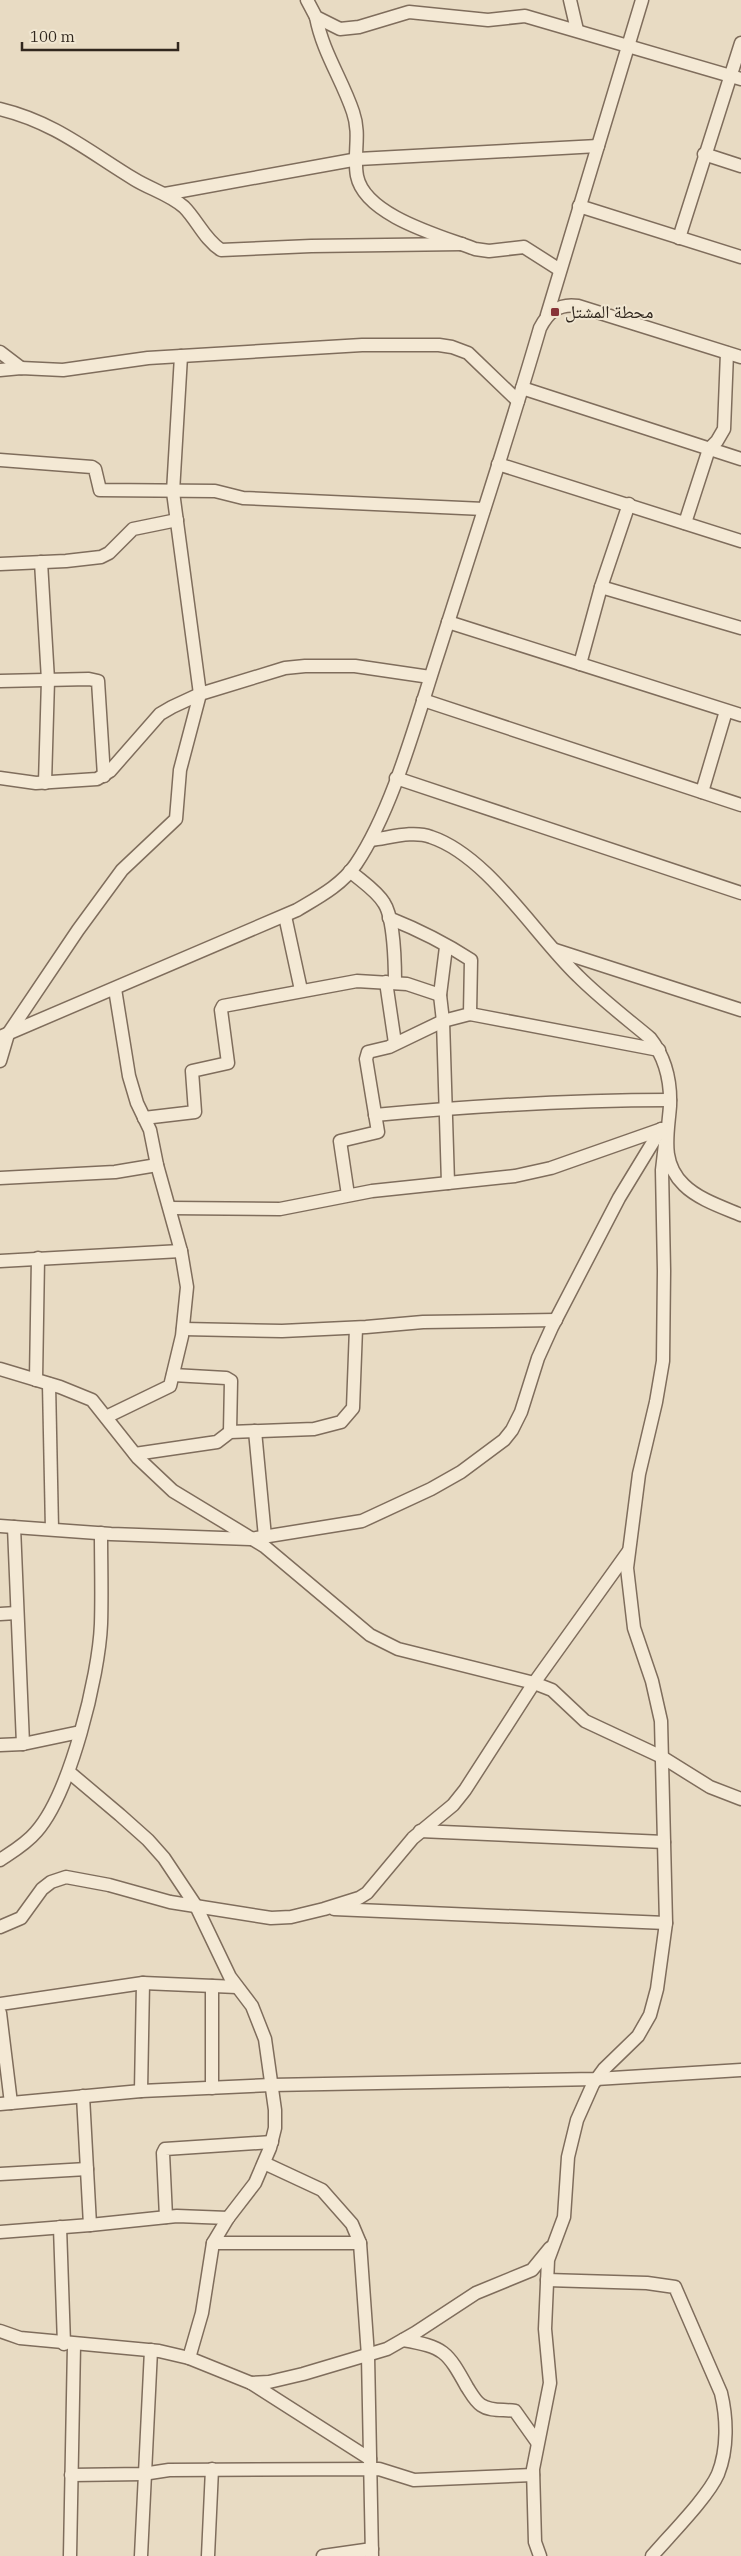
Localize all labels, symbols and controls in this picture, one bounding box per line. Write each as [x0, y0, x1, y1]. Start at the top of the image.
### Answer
scale bar [22, 20, 179, 52]
text: 100 m [30, 27, 75, 46]
place label: محطة المشتل [565, 300, 653, 323]
marker: محطة المشتل [549, 306, 561, 318]

